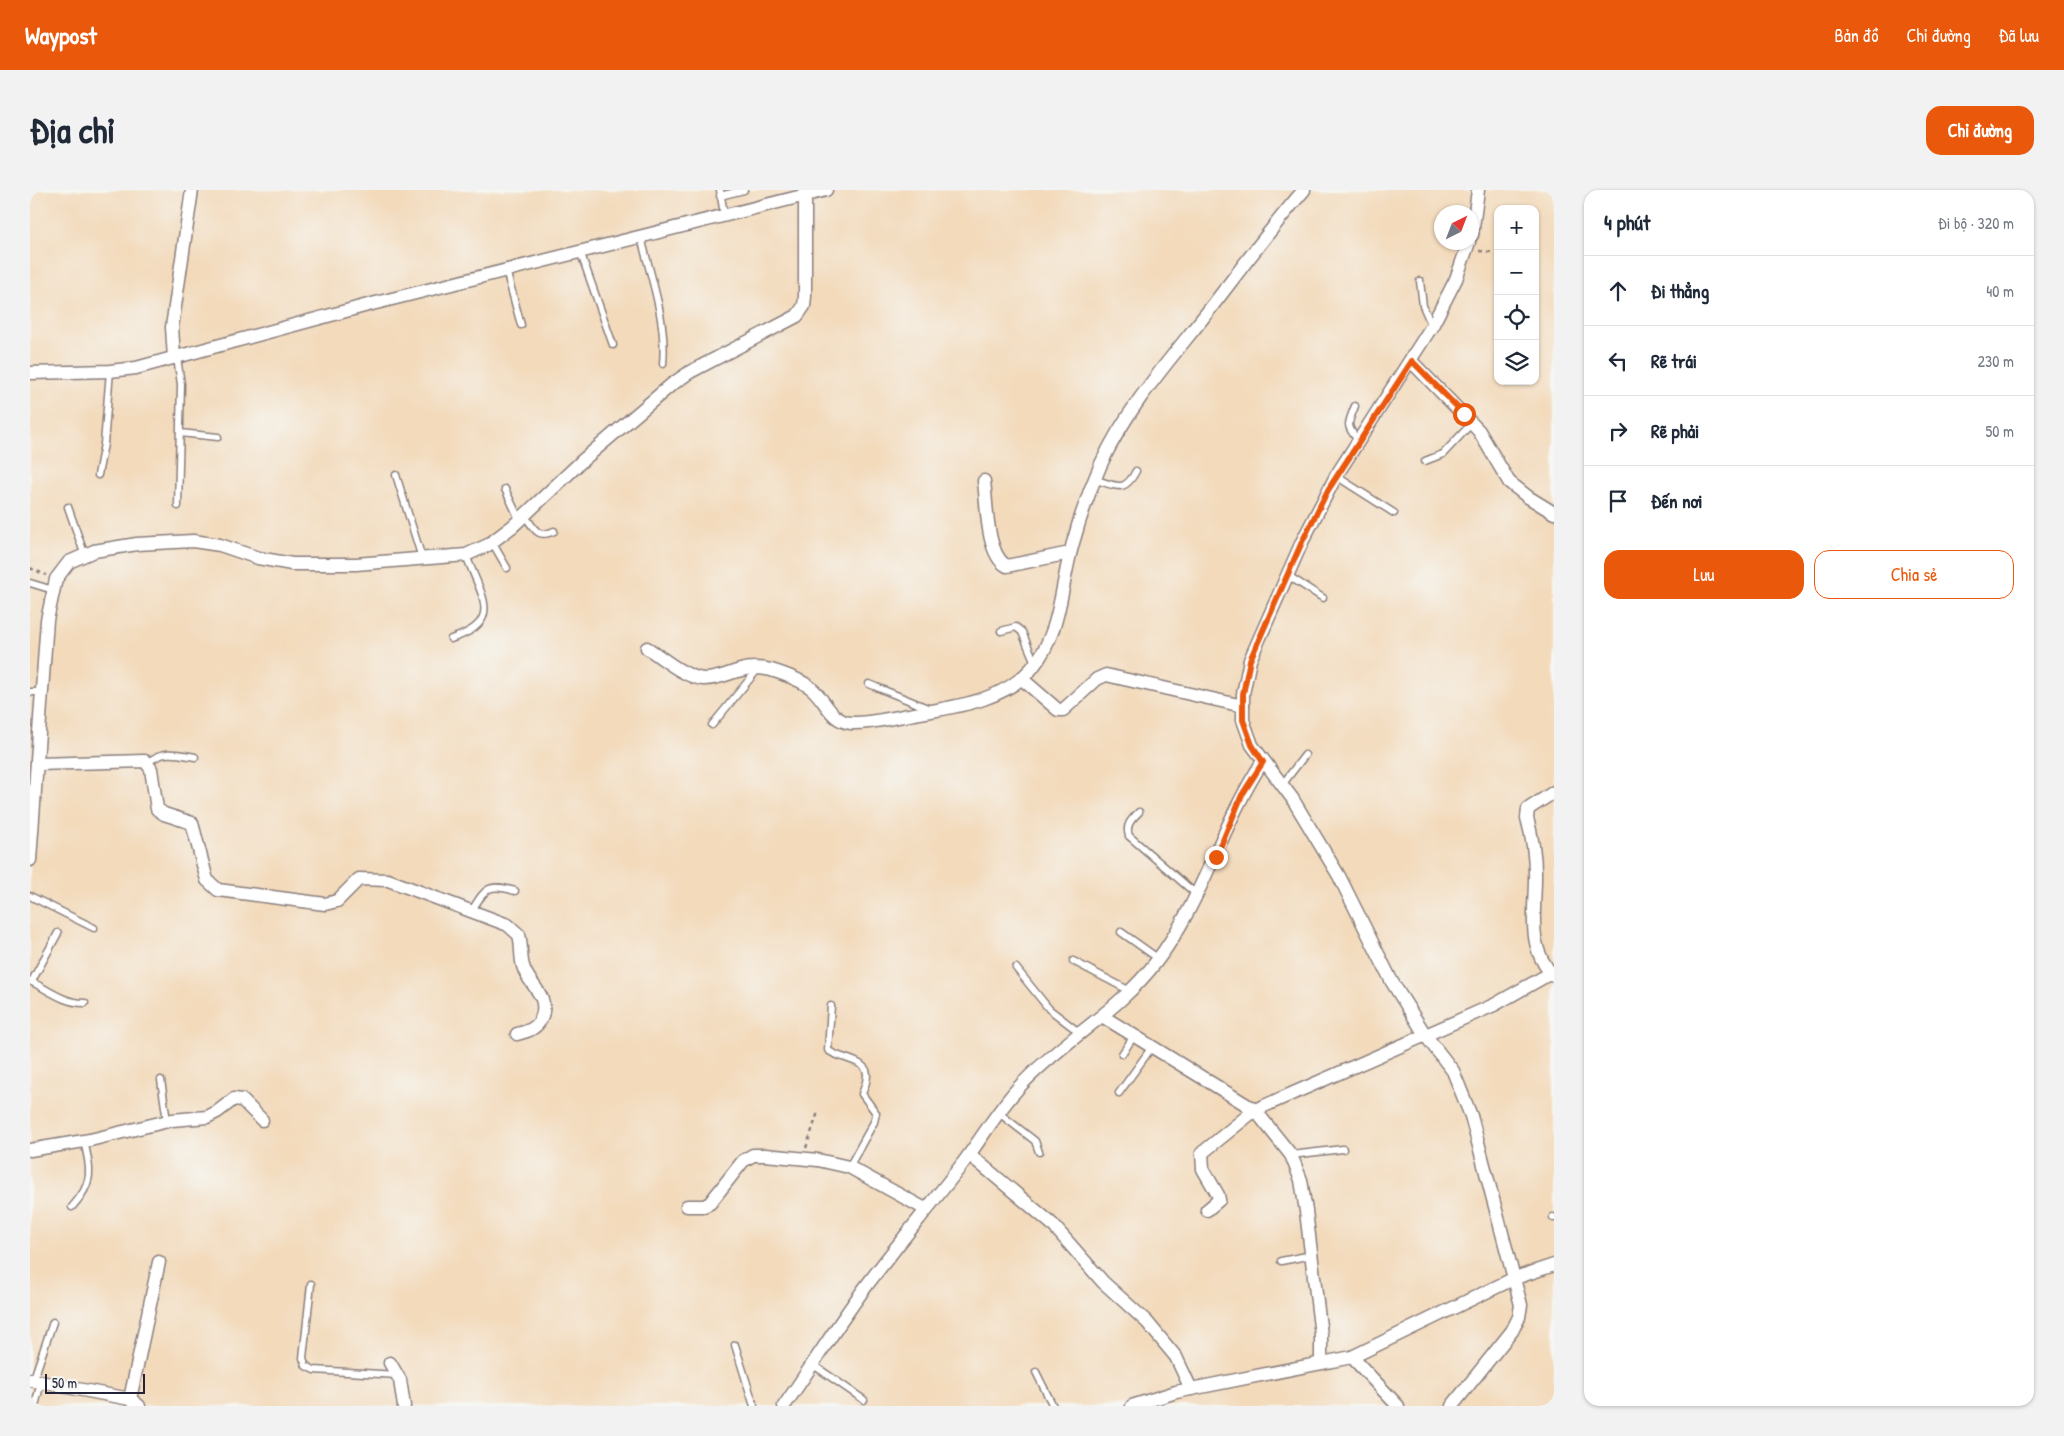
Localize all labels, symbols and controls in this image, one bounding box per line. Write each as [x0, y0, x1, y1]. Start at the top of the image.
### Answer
text: Waypost [25, 19, 97, 51]
text: Bản đồ [1835, 23, 1878, 48]
text: Chỉ đường [1906, 23, 1971, 48]
text: Đã lưu [1999, 23, 2039, 48]
button: Chỉ đường [1926, 106, 2034, 155]
text: Địa chỉ [30, 107, 115, 154]
north arrow [1434, 205, 1479, 250]
map controls [1494, 205, 1539, 385]
button: + [1494, 205, 1539, 250]
text: 4 phút [1604, 208, 1650, 237]
text: Đi bộ · 320 m [1938, 212, 2014, 234]
button: − [1494, 250, 1539, 295]
icon: ahead [1604, 277, 1632, 305]
text: Đi thẳng [1651, 278, 1709, 304]
text: 40 m [1986, 280, 2014, 302]
button: locate [1494, 295, 1539, 340]
button: layers [1494, 340, 1539, 385]
icon: left [1604, 347, 1632, 375]
text: Rẽ trái [1651, 348, 1697, 374]
text: 230 m [1978, 350, 2014, 372]
route start [1453, 403, 1476, 426]
icon: right [1604, 417, 1632, 445]
text: Rẽ phải [1651, 418, 1699, 444]
text: 50 m [1986, 420, 2014, 442]
icon: arrive [1604, 487, 1632, 515]
text: Đến nơi [1651, 488, 1702, 514]
button: Lưu [1604, 550, 1804, 599]
button: Chia sẻ [1814, 550, 2014, 599]
route end [1205, 846, 1228, 869]
scale bar [45, 1371, 145, 1394]
text: 50 m [52, 1373, 77, 1392]

